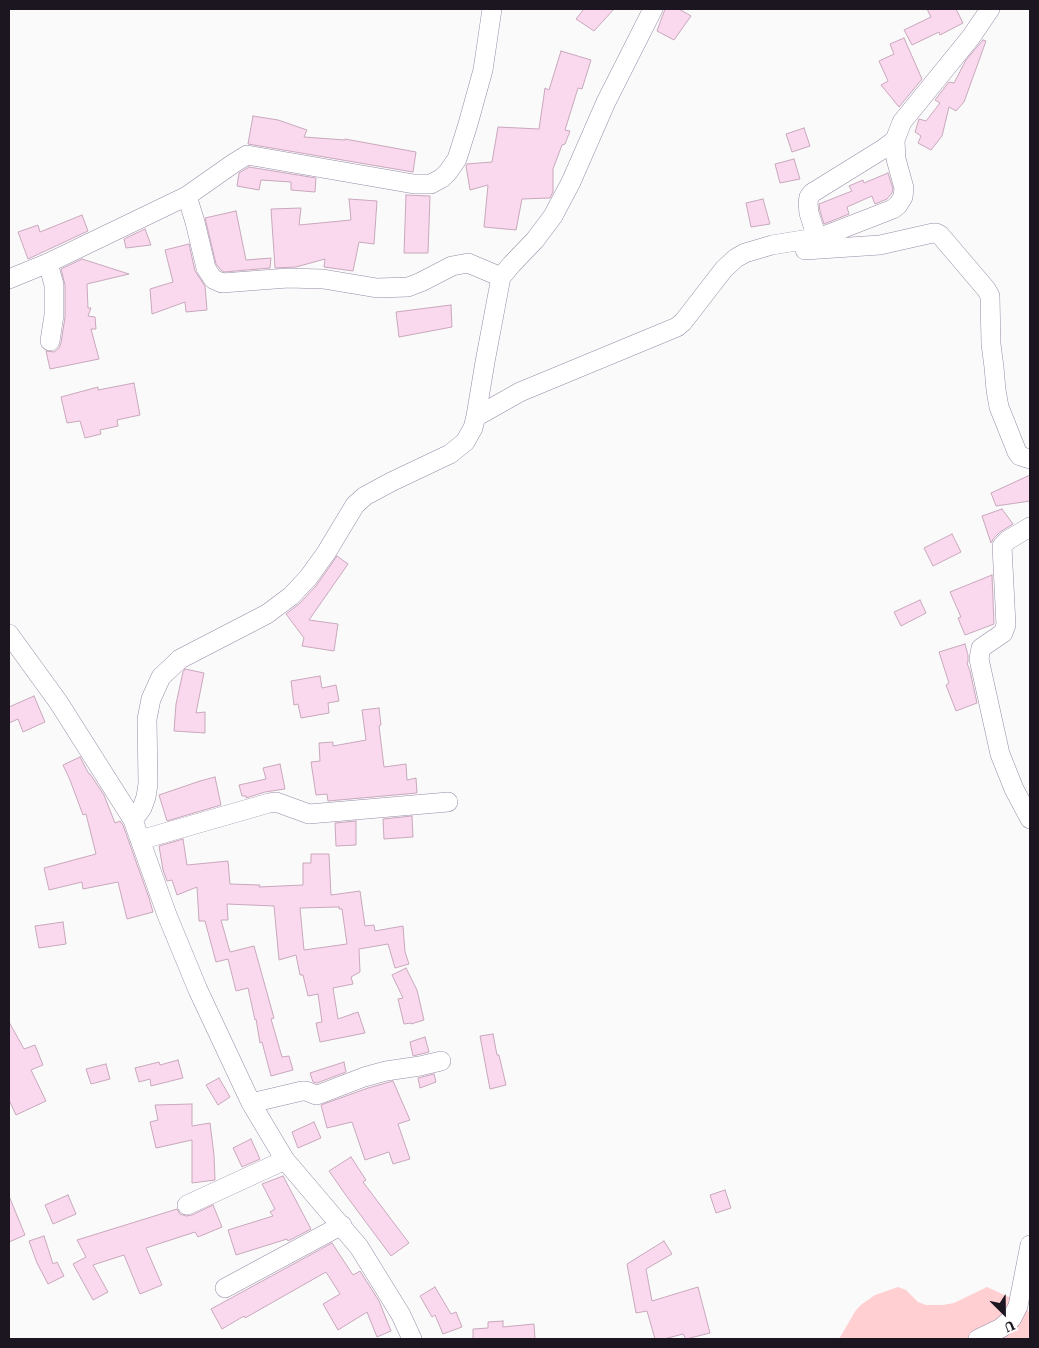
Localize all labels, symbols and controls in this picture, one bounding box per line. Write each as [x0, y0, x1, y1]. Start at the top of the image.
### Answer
north arrow [979, 1288, 1029, 1338]
text: U [1001, 1316, 1018, 1338]

